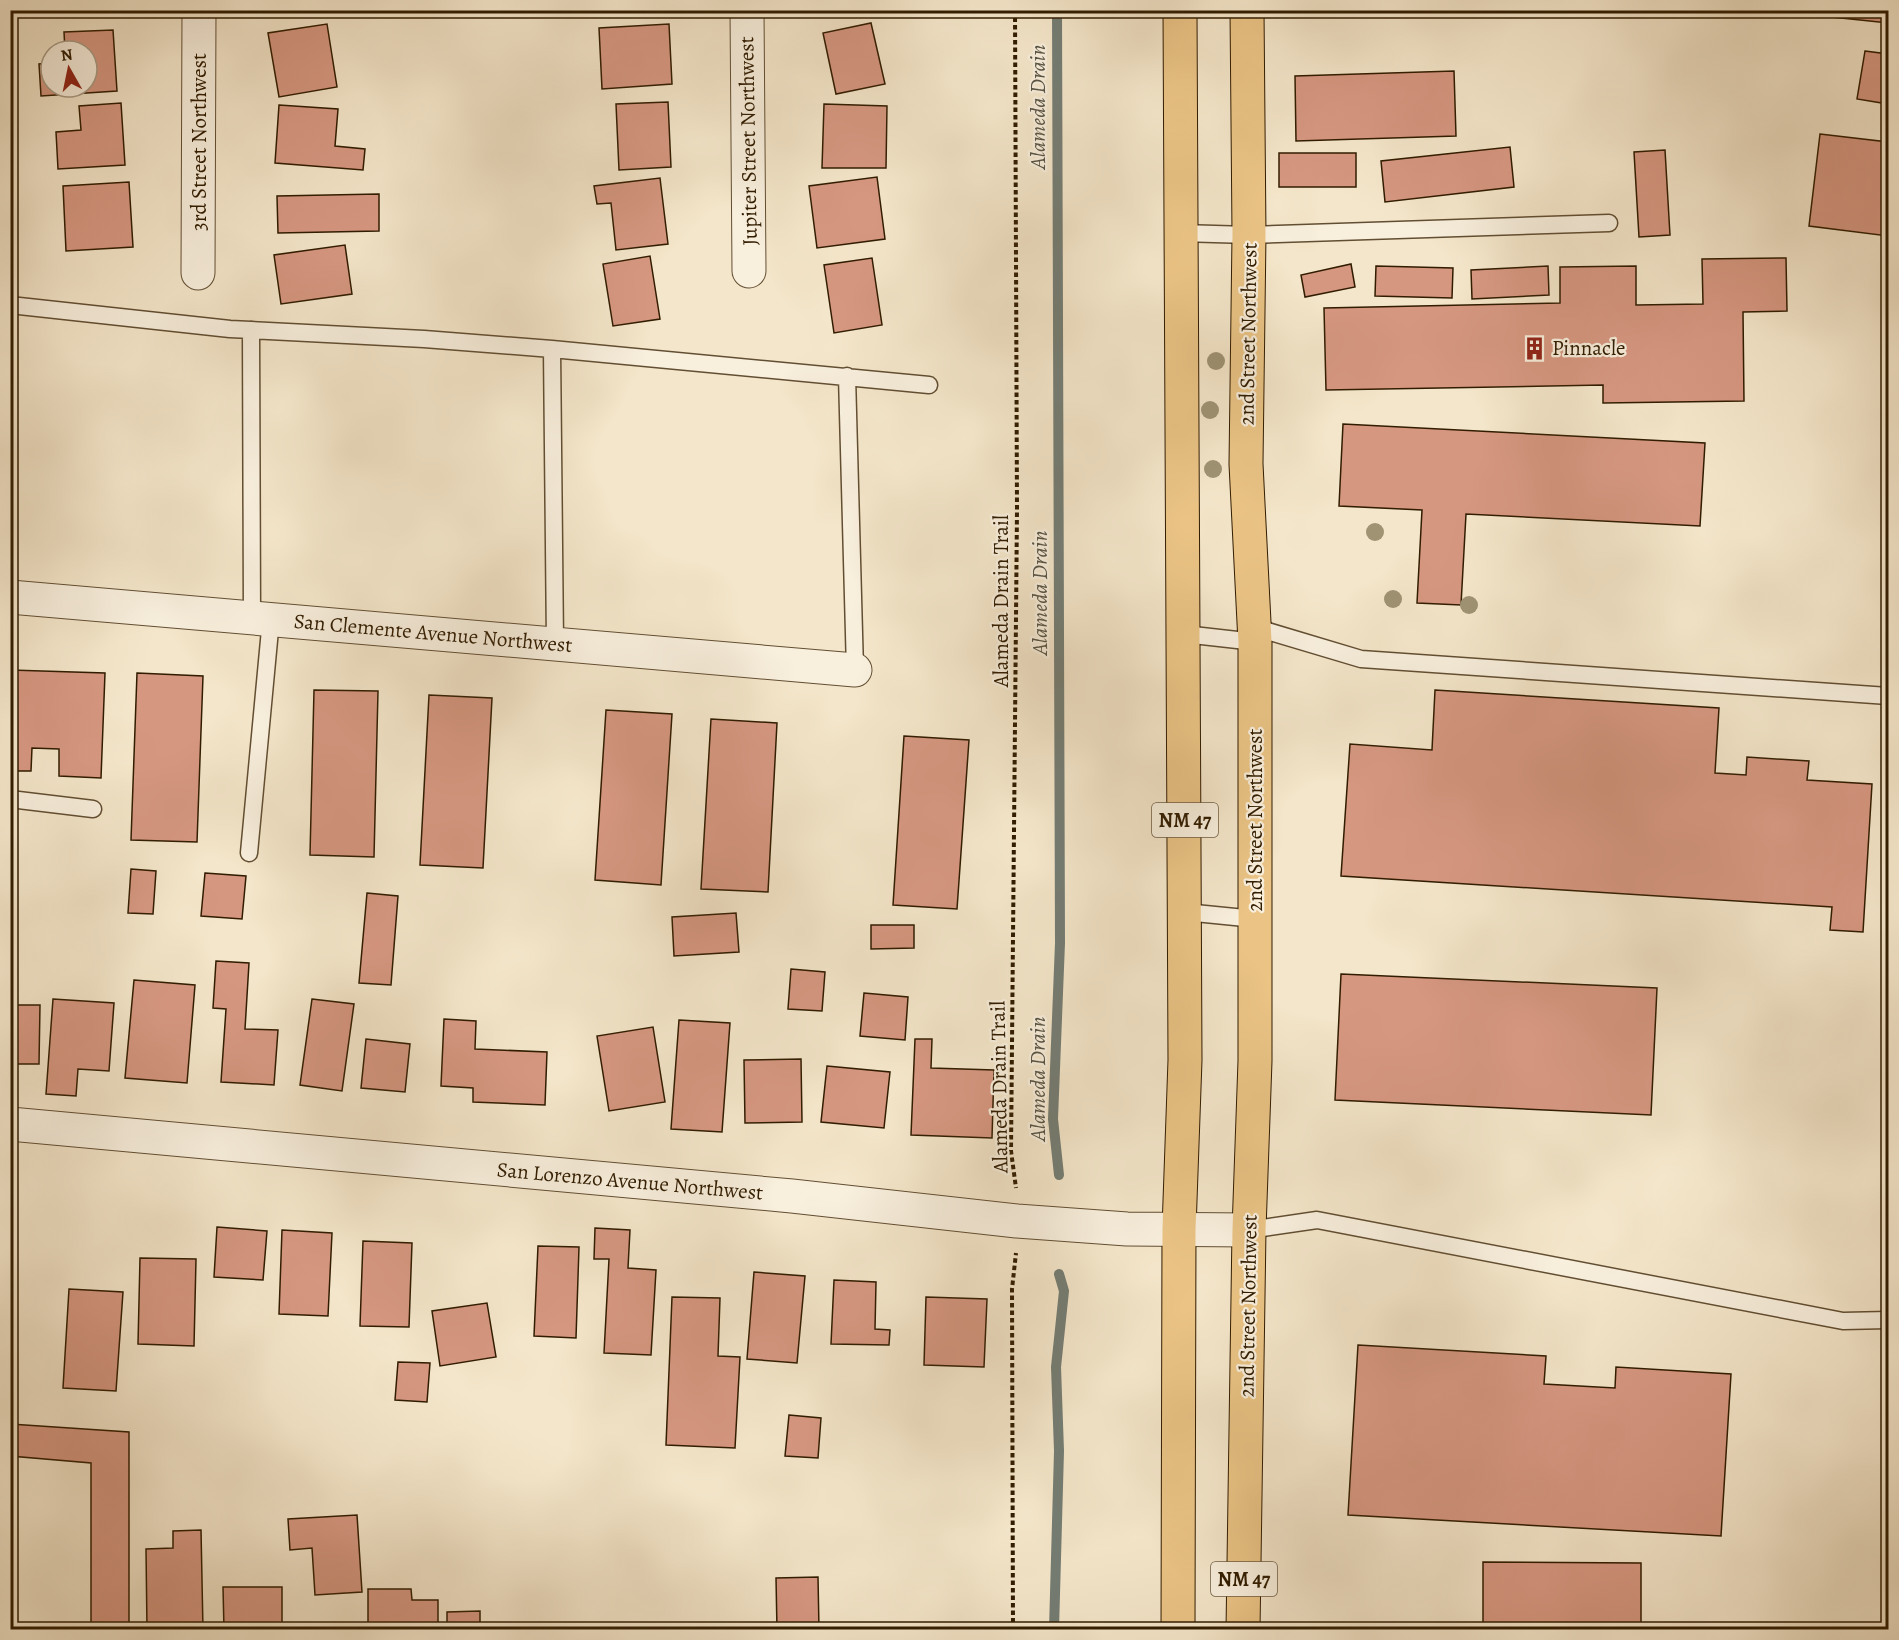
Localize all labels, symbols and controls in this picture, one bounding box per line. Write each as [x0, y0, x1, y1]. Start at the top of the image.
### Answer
street label: Jupiter Street Northwest [732, 36, 764, 246]
north arrow [39, 39, 99, 99]
text: N [59, 43, 75, 67]
water label: Alameda Drain [1023, 45, 1053, 170]
street label: 3rd Street Northwest [185, 53, 213, 231]
street label: 2nd Street Northwest [1232, 242, 1264, 426]
place label: Pinnacle [1552, 334, 1626, 362]
building icon: Pinnacle [1521, 335, 1547, 361]
street label: Alameda Drain Trail [987, 515, 1015, 688]
water label: Alameda Drain [1025, 531, 1055, 656]
street label: San Clemente Avenue Northwest [293, 607, 574, 659]
street label: 2nd Street Northwest [1241, 728, 1269, 911]
road number: NM 47 [1152, 803, 1218, 837]
street label: Alameda Drain Trail [983, 1001, 1015, 1174]
water label: Alameda Drain [1023, 1017, 1053, 1142]
street label: San Lorenzo Avenue Northwest [496, 1155, 764, 1207]
street label: 2nd Street Northwest [1232, 1214, 1264, 1398]
road number: NM 47 [1211, 1562, 1277, 1596]

